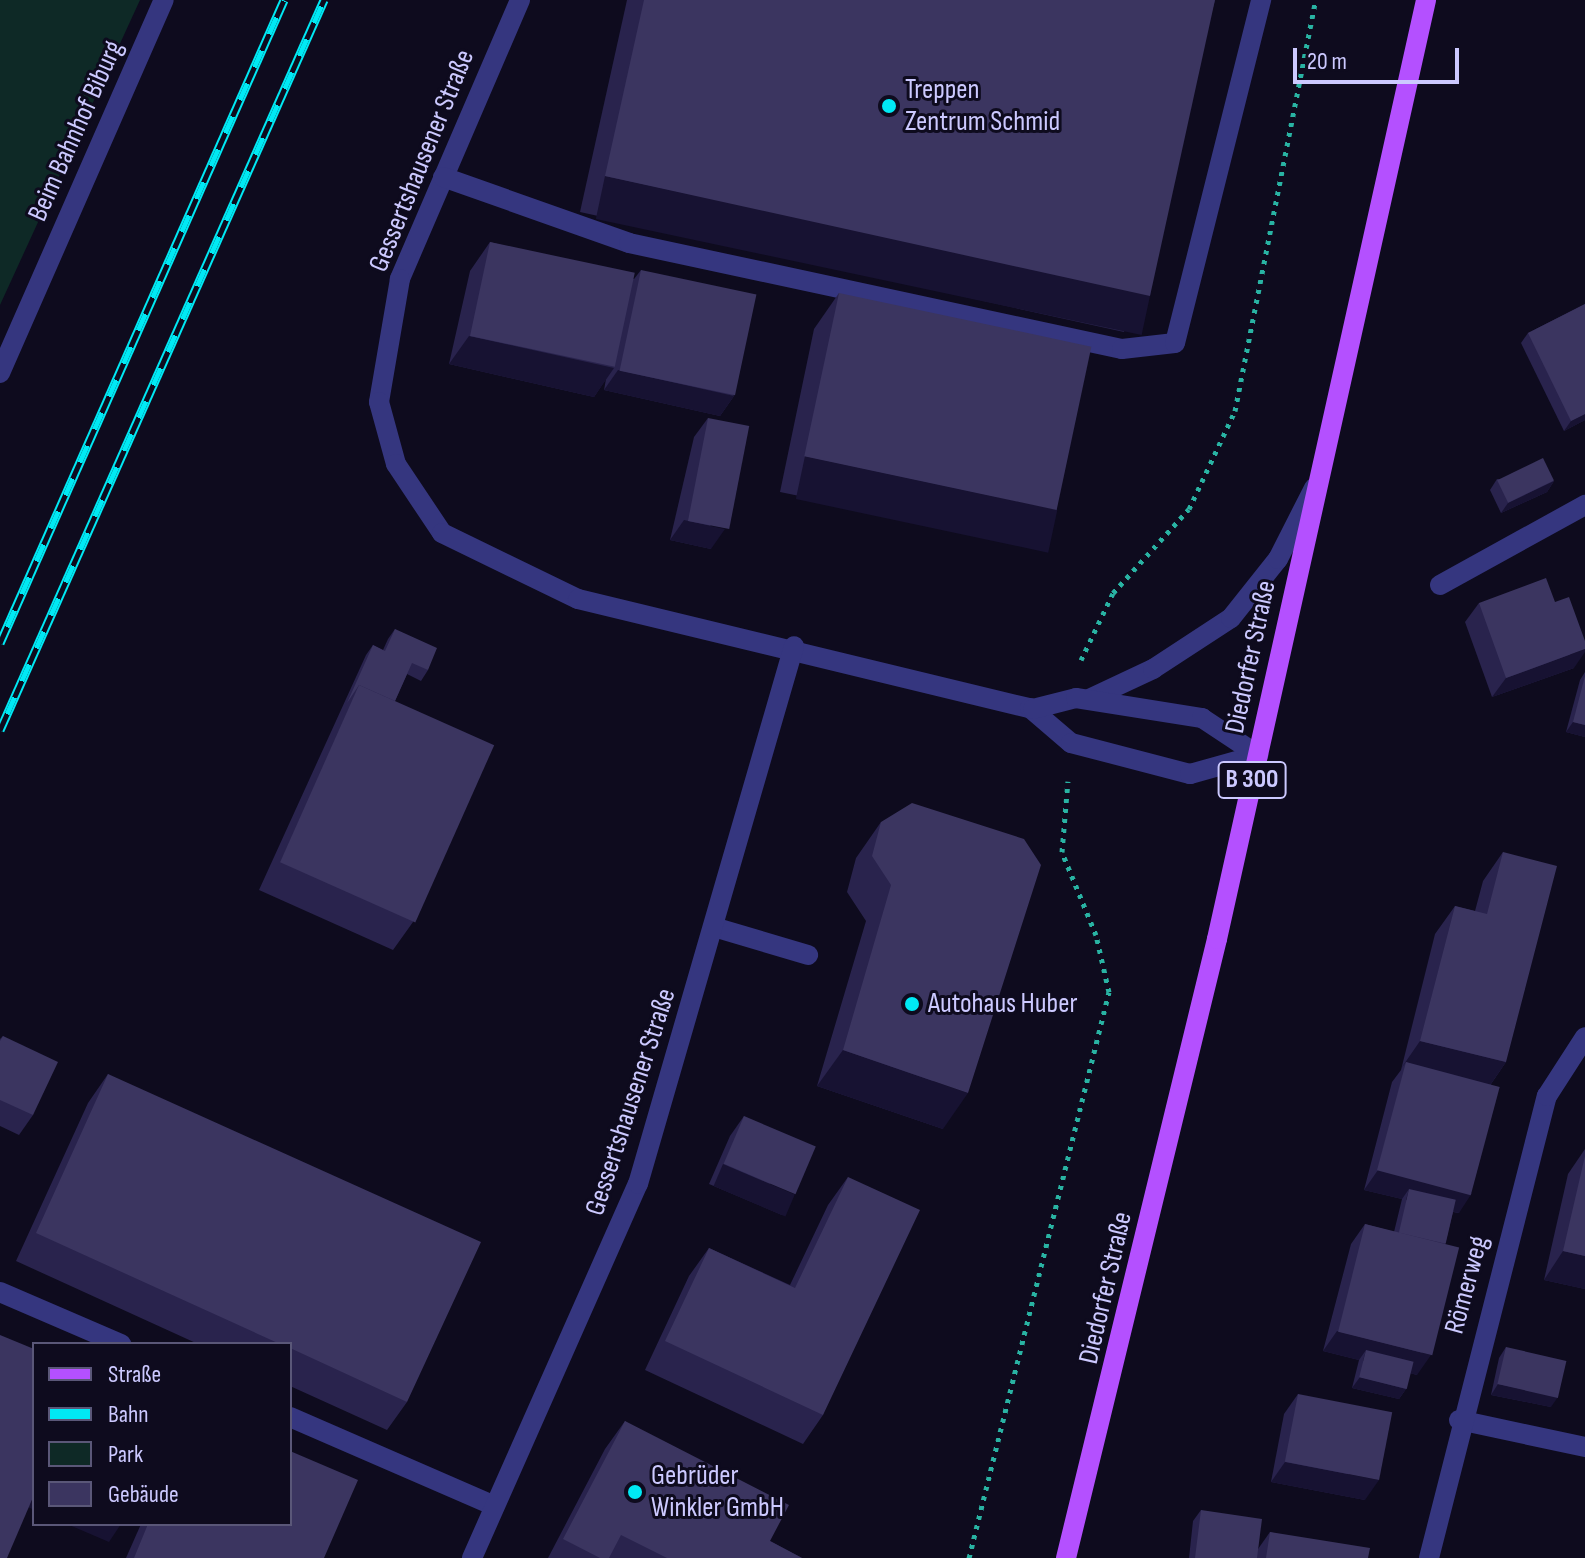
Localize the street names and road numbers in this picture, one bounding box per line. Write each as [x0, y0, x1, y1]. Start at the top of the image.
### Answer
street label: Beim Bahnhof Biburg [21, 35, 131, 227]
street label: Gessertshausener Straße [362, 45, 482, 277]
street label: Diedorfer Straße [1218, 578, 1284, 736]
road number: B 300 [1216, 758, 1288, 802]
street label: Gessertshausener Straße [578, 984, 684, 1220]
street label: Diedorfer Straße [1072, 1209, 1140, 1367]
street label: Römerweg [1438, 1232, 1496, 1338]

